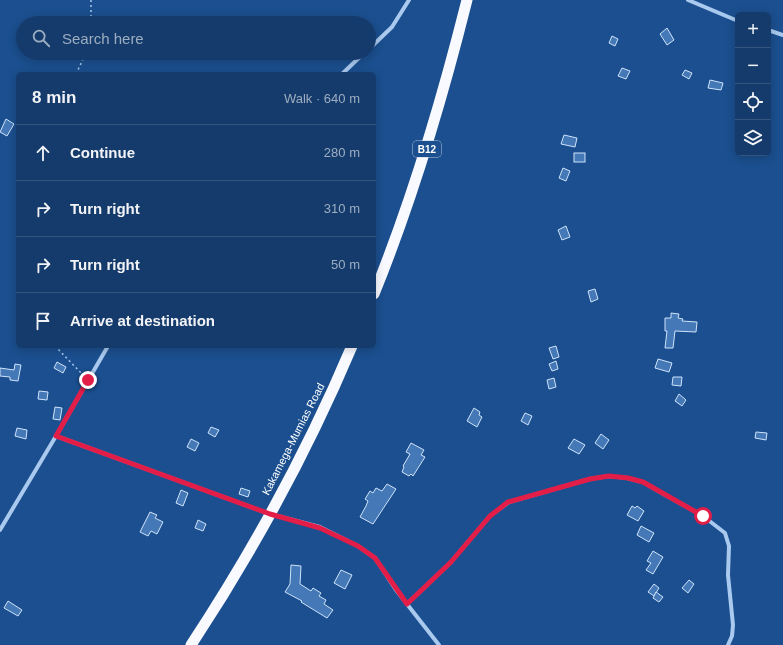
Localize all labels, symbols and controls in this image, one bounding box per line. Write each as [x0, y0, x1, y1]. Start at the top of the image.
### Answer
map controls [735, 12, 771, 156]
button: + [735, 12, 771, 48]
search box [16, 16, 376, 60]
icon: search [30, 27, 52, 49]
text: Search here [62, 30, 144, 47]
button: − [735, 48, 771, 84]
button: locate [735, 84, 771, 120]
text: 8 min [32, 88, 76, 107]
text: Walk · 640 m [284, 91, 360, 106]
button: layers [735, 120, 771, 156]
road number: B12 [413, 141, 441, 157]
icon: ahead [32, 142, 54, 164]
text: Continue [70, 144, 135, 161]
text: 280 m [324, 145, 360, 160]
icon: right [32, 198, 54, 220]
text: Turn right [70, 200, 140, 217]
text: 310 m [324, 201, 360, 216]
icon: right [32, 254, 54, 276]
text: Turn right [70, 256, 140, 273]
text: 50 m [331, 257, 360, 272]
icon: arrive [32, 310, 54, 332]
text: Arrive at destination [70, 312, 215, 329]
route end [79, 371, 97, 389]
street label: Kakamega-Mumias Road [259, 381, 327, 497]
route start [694, 507, 712, 525]

